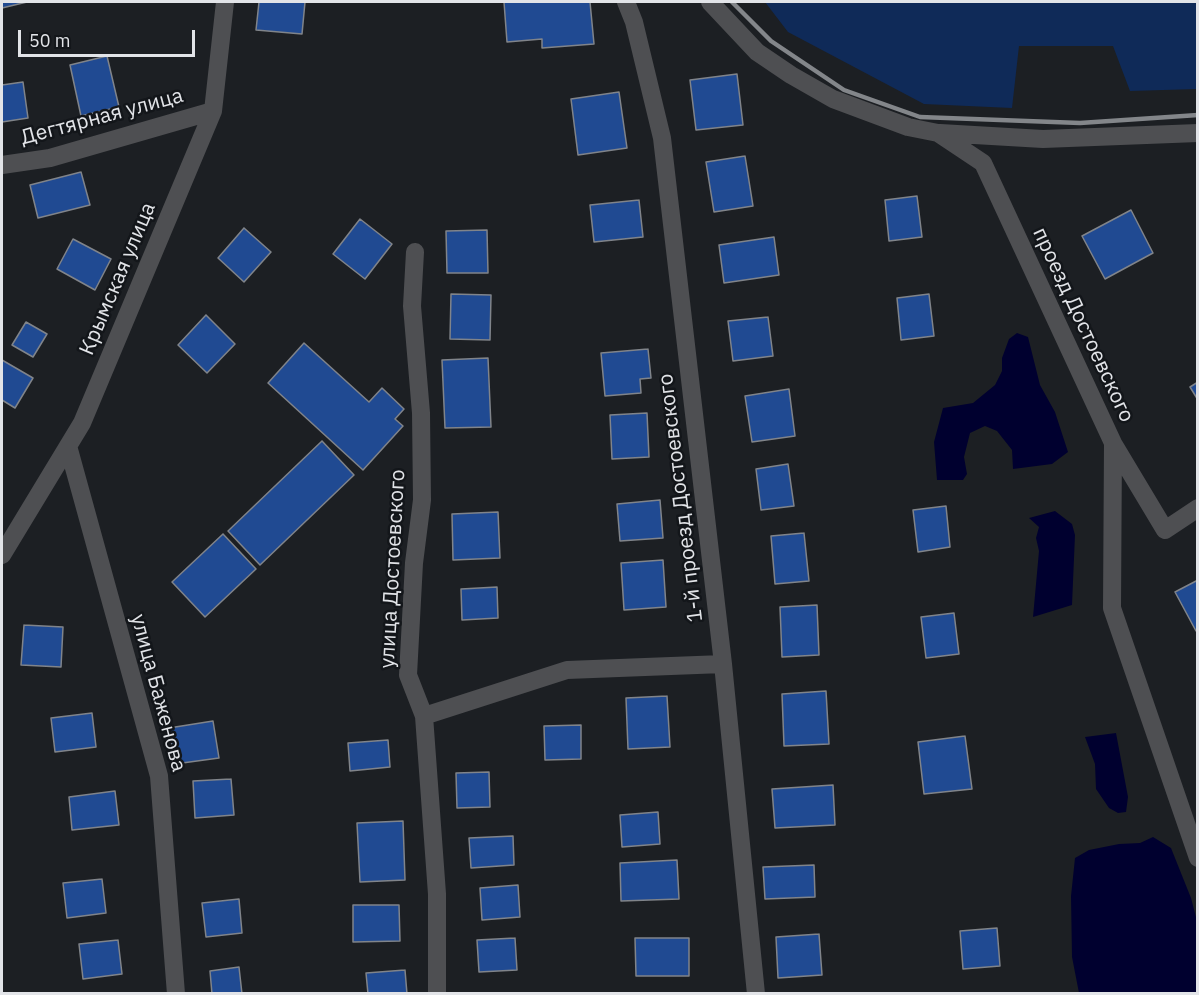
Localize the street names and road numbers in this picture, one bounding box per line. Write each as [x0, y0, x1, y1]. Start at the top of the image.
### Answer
street label: Дегтярная улица [18, 83, 186, 151]
street label: Крымская улица [74, 199, 162, 359]
street label: проезд Достоевского [1027, 224, 1139, 426]
street label: 1-й проезд Достоевского [653, 372, 709, 624]
street label: улица Достоевского [375, 469, 411, 669]
street label: улица Баженова [125, 612, 191, 774]

